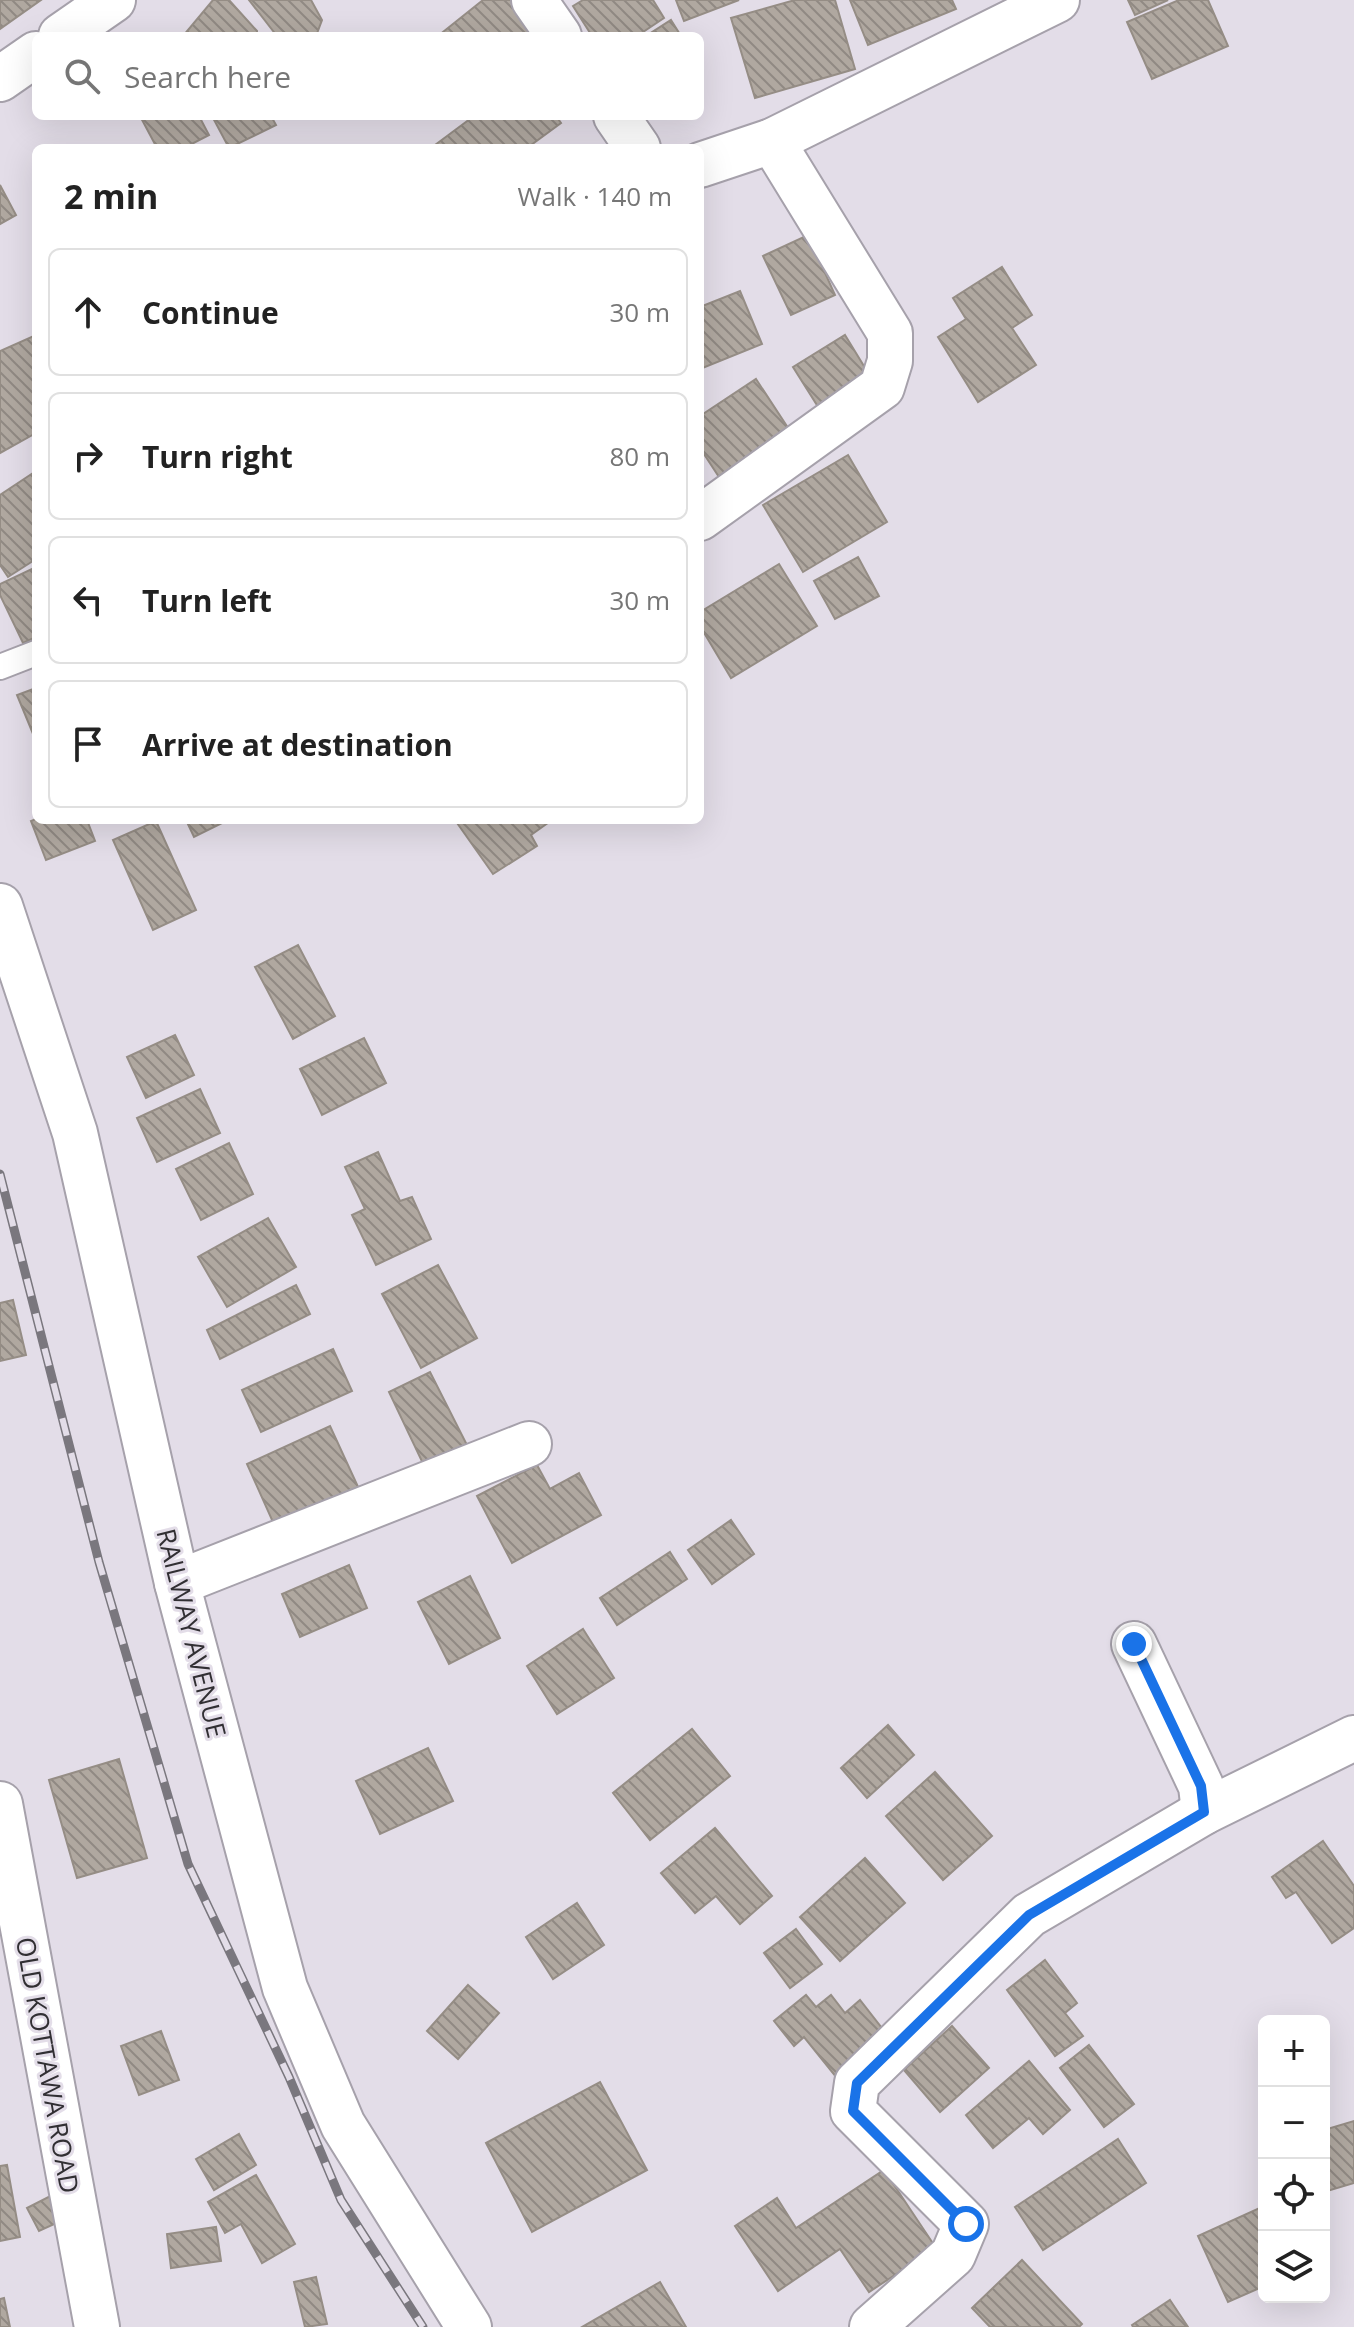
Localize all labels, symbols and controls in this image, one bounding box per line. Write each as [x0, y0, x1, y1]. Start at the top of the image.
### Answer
search box [32, 32, 704, 120]
icon: search [60, 54, 104, 98]
text: Search here [124, 56, 291, 97]
text: 2 min [64, 173, 158, 219]
text: Walk · 140 m [518, 178, 672, 214]
icon: ahead [66, 290, 110, 334]
text: Continue [142, 292, 279, 333]
text: 30 m [609, 294, 670, 330]
icon: right [66, 434, 110, 478]
text: Turn right [142, 436, 293, 477]
text: 80 m [609, 438, 670, 474]
icon: left [66, 578, 110, 622]
text: Turn left [142, 580, 272, 621]
text: 30 m [609, 582, 670, 618]
icon: arrive [66, 722, 110, 766]
text: Arrive at destination [142, 724, 453, 765]
street label: RAILWAY AVENUE [149, 1525, 235, 1741]
route end [1116, 1626, 1152, 1662]
street label: OLD KOTTAWA ROAD [8, 1934, 88, 2196]
map controls [1258, 2015, 1330, 2303]
button: + [1258, 2015, 1330, 2087]
button: − [1258, 2087, 1330, 2159]
button: locate [1258, 2159, 1330, 2231]
route start [948, 2206, 984, 2242]
button: layers [1258, 2231, 1330, 2303]

